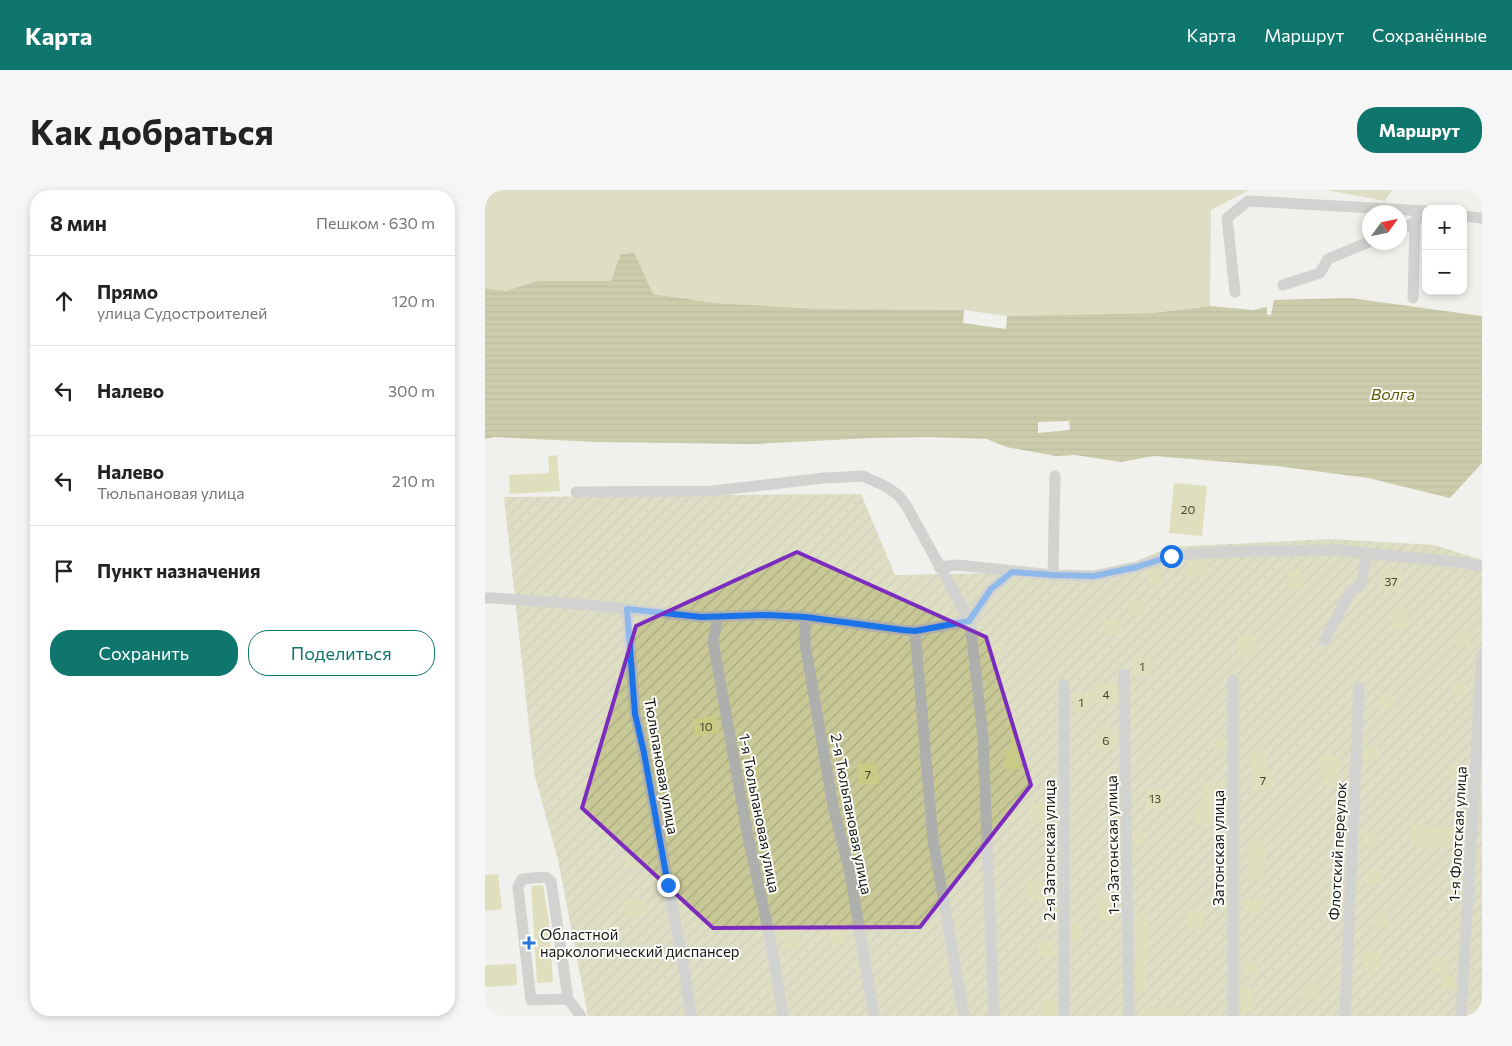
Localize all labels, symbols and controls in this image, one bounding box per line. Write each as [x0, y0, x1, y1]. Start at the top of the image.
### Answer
text: Карта [25, 21, 92, 50]
text: Карта [1187, 24, 1236, 46]
text: Маршрут [1264, 24, 1344, 46]
text: Сохранённые [1372, 24, 1487, 46]
button: Маршрут [1357, 107, 1482, 153]
text: Как добраться [30, 109, 274, 152]
north arrow [1362, 205, 1407, 250]
map controls [1422, 205, 1467, 295]
button: + [1422, 205, 1467, 250]
text: 8 мин [50, 210, 107, 235]
text: Пешком · 630 m [316, 213, 435, 232]
button: − [1422, 250, 1467, 295]
text: Прямо [97, 280, 158, 303]
icon: ahead [50, 287, 78, 315]
text: 120 m [392, 291, 435, 310]
text: улица Судостроителей [97, 303, 267, 322]
icon: left [50, 377, 78, 405]
text: Налево [97, 379, 164, 402]
text: 300 m [388, 381, 435, 400]
water label: Волга [1371, 384, 1415, 403]
text: Налево [97, 460, 164, 483]
icon: left [50, 467, 78, 495]
text: 210 m [392, 471, 435, 490]
text: Тюльпановая улица [97, 483, 244, 502]
house number: 20 [1181, 502, 1195, 516]
route start [1160, 545, 1183, 568]
icon: arrive [50, 557, 78, 585]
text: Пункт назначения [97, 559, 260, 582]
house number: 37 [1384, 574, 1398, 588]
button: Сохранить [50, 630, 238, 676]
button: Поделиться [248, 630, 435, 676]
house number: 1 [1139, 659, 1145, 673]
house number: 4 [1102, 687, 1110, 701]
house number: 1 [1078, 695, 1084, 709]
street label: Тюльпановая улица [641, 696, 683, 836]
house number: 10 [700, 719, 713, 733]
street label: 1-я Тюльпановая улица [736, 732, 784, 894]
street label: 2-я Тюльпановая улица [828, 732, 876, 896]
house number: 6 [1102, 733, 1110, 747]
street label: 1-я Флотская улица [1444, 766, 1470, 902]
house number: 7 [865, 767, 871, 781]
house number: 7 [1260, 773, 1266, 787]
street label: 1-я Затонская улица [1102, 775, 1122, 915]
street label: 2-я Затонская улица [1040, 779, 1058, 921]
street label: Флотский переулок [1324, 781, 1350, 921]
street label: Затонская улица [1209, 790, 1227, 906]
house number: 13 [1149, 791, 1161, 805]
route end [657, 874, 680, 897]
place label: Областной наркологический диспансер [540, 925, 740, 960]
marker: Областной наркологический диспансер [522, 936, 536, 950]

